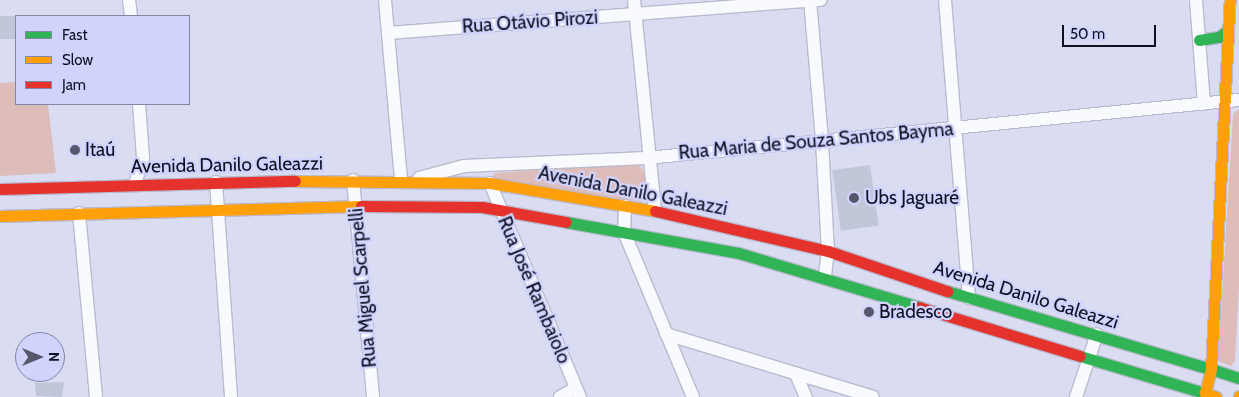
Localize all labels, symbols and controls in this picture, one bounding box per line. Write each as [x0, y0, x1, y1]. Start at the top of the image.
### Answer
street label: Rua Otávio Pirozi [461, 6, 599, 38]
legend [15, 15, 190, 105]
scale bar [1064, 15, 1158, 47]
text: 50 m [1070, 25, 1105, 43]
text: Fast [62, 26, 87, 44]
text: Slow [62, 51, 93, 69]
text: Jam [62, 76, 86, 94]
street label: Rua Maria de Souza Santos Bayma [678, 118, 954, 164]
place label: Itaú [85, 139, 115, 161]
marker: Itaú [69, 144, 81, 156]
street label: Avenida Danilo Galeazzi [131, 152, 323, 178]
street label: Avenida Danilo Galeazzi [537, 161, 729, 221]
place label: Ubs Jaguaré [865, 187, 959, 209]
marker: Ubs Jaguaré [847, 191, 861, 205]
street label: Rua Miguel Scarpelli [345, 207, 381, 369]
street label: Rua José Rambaiolo [493, 213, 575, 367]
street label: Avenida Danilo Galeazzi [931, 256, 1121, 334]
place label: Bradesco [879, 301, 952, 323]
marker: Bradesco [863, 306, 875, 318]
north arrow [15, 332, 65, 382]
text: N [45, 352, 63, 362]

